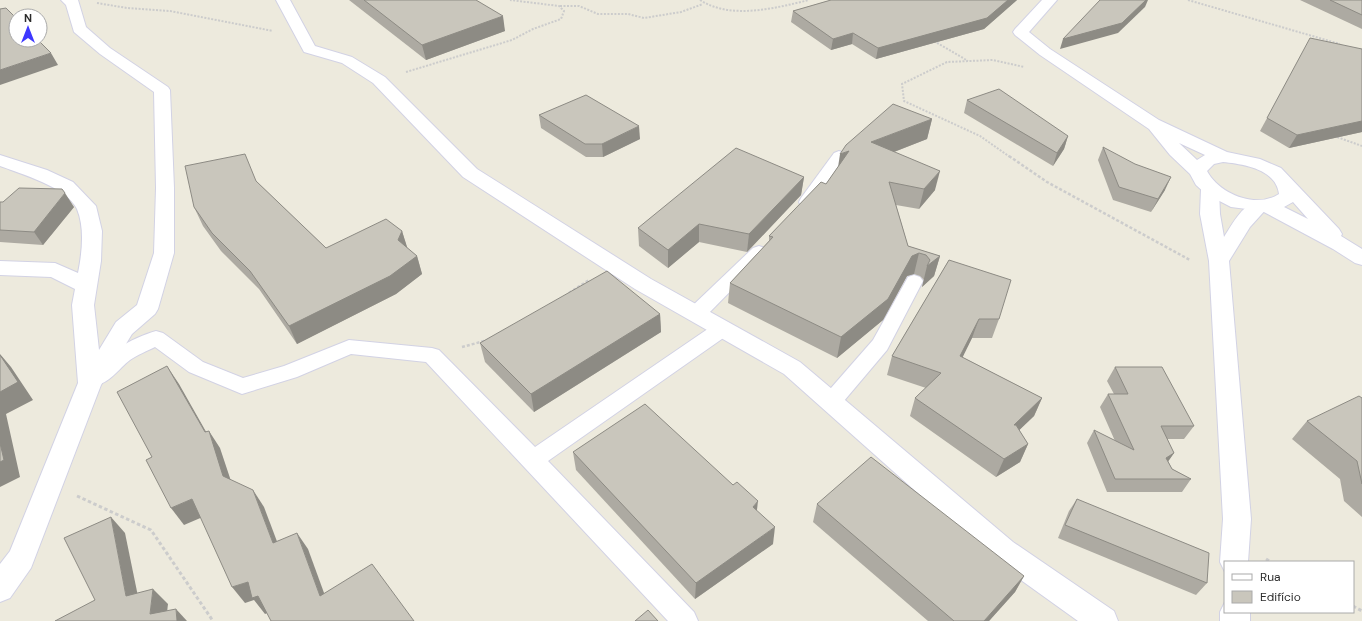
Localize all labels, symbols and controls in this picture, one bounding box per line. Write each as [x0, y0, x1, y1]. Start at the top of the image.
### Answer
north arrow [8, 8, 48, 48]
text: N [24, 11, 32, 25]
legend [1224, 561, 1354, 613]
text: Rua [1260, 569, 1281, 585]
text: Edifício [1260, 589, 1301, 605]

